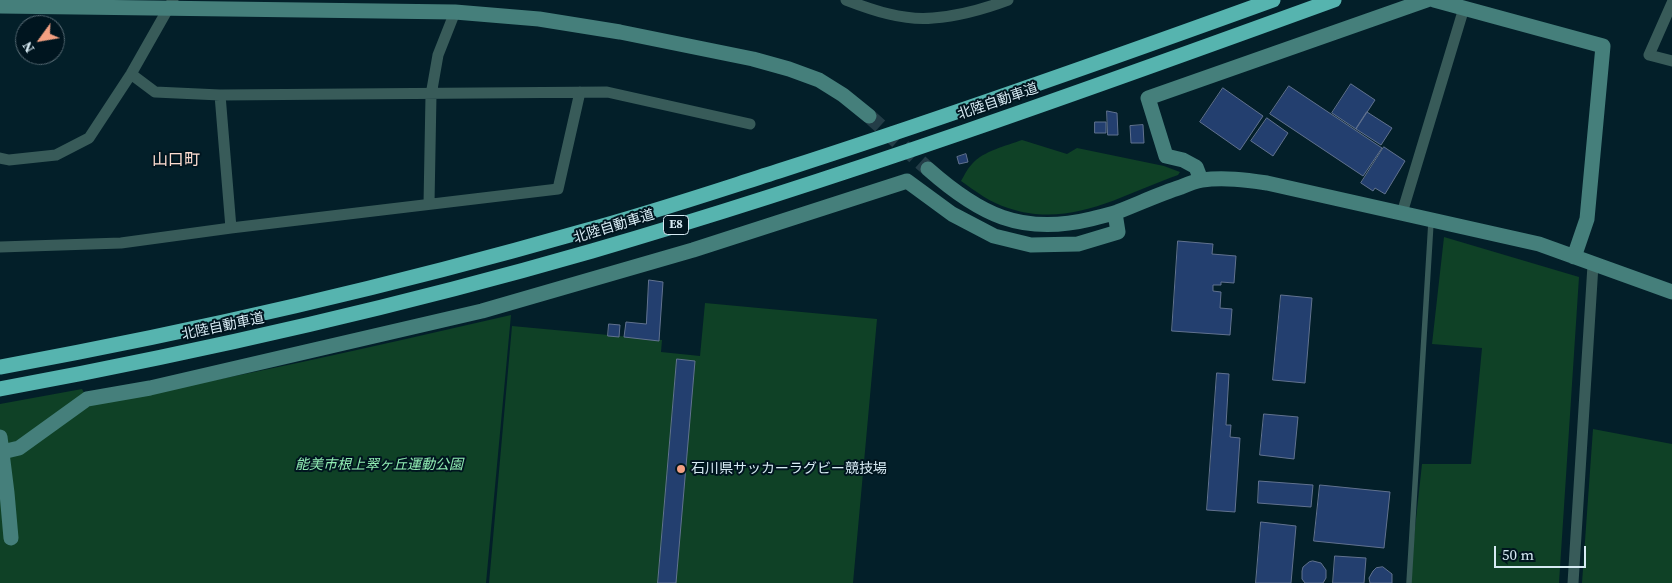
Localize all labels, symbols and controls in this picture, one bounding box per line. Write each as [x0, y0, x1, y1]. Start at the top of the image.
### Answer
north arrow [15, 15, 65, 65]
text: N [17, 38, 39, 57]
street label: 北陸自動車道 [956, 80, 1040, 124]
district label: 山口町 [152, 151, 200, 171]
street label: 北陸自動車道 [571, 207, 657, 247]
road number: E8 [664, 216, 688, 234]
street label: 北陸自動車道 [180, 310, 266, 344]
park label: 能美市根上翠ヶ丘運動公園 [295, 457, 463, 473]
place label: 石川県サッカーラグビー競技場 [691, 461, 887, 477]
marker: 石川県サッカーラグビー競技場 [675, 463, 687, 475]
scale bar [1497, 536, 1590, 568]
text: 50 m [1502, 544, 1534, 565]

